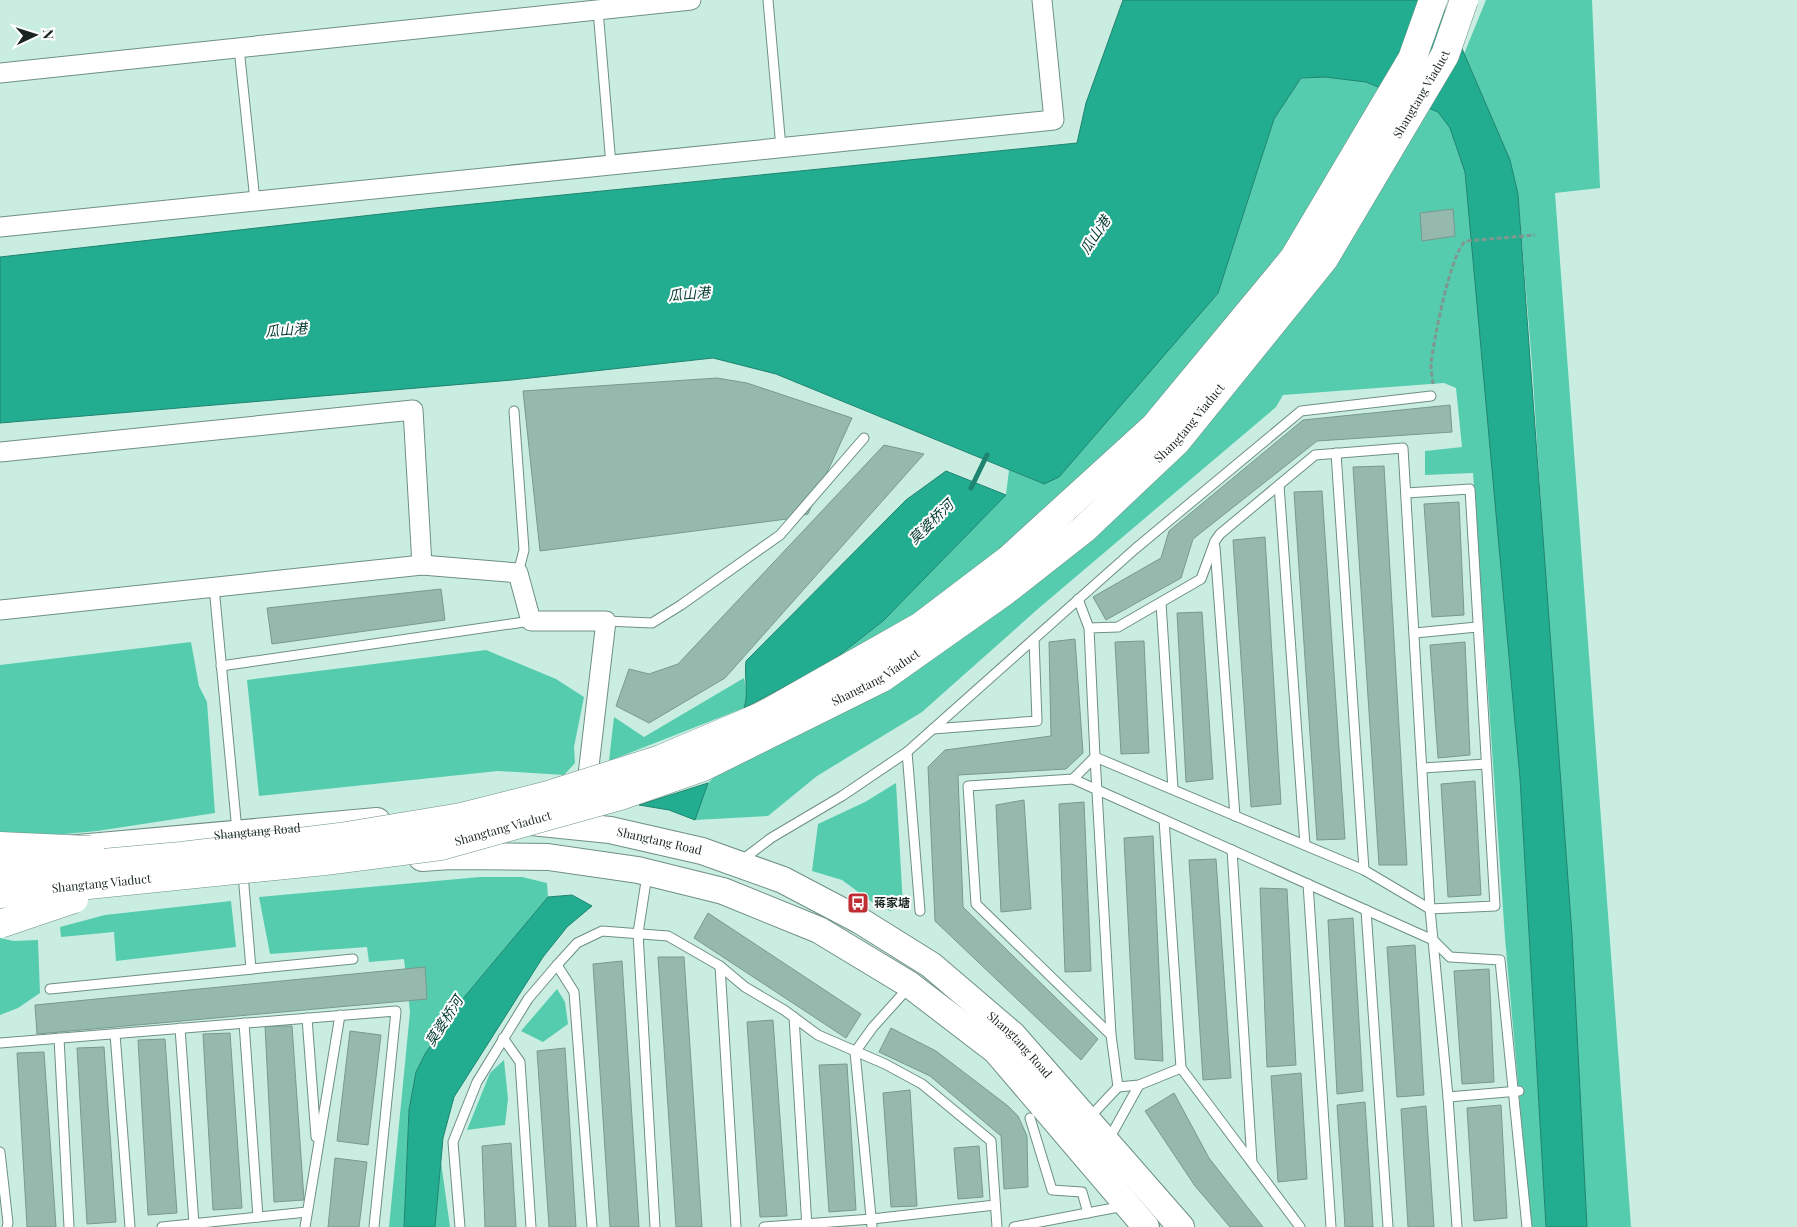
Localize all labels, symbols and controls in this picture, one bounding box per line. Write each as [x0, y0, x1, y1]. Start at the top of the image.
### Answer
north arrow [10, 10, 60, 60]
text: N [39, 28, 58, 40]
street label: Shangtang Viaduct [1389, 47, 1453, 141]
water label: 瓜山港 [1075, 210, 1115, 257]
water label: 瓜山港 [667, 282, 713, 305]
water label: 瓜山港 [264, 318, 310, 341]
street label: Shangtang Viaduct [1150, 379, 1228, 466]
water label: 莫婆桥河 [904, 493, 959, 548]
street label: Shangtang Viaduct [828, 644, 923, 709]
street label: Shangtang Viaduct [452, 806, 554, 849]
street label: Shangtang Road [213, 819, 301, 843]
street label: Shangtang Road [615, 823, 704, 858]
street label: Shangtang Viaduct [51, 870, 153, 896]
bus stop icon: 蒋家塘 [846, 891, 870, 915]
place label: 蒋家塘 [874, 894, 910, 910]
water label: 莫婆桥河 [420, 990, 468, 1049]
street label: Shangtang Road [984, 1007, 1056, 1081]

